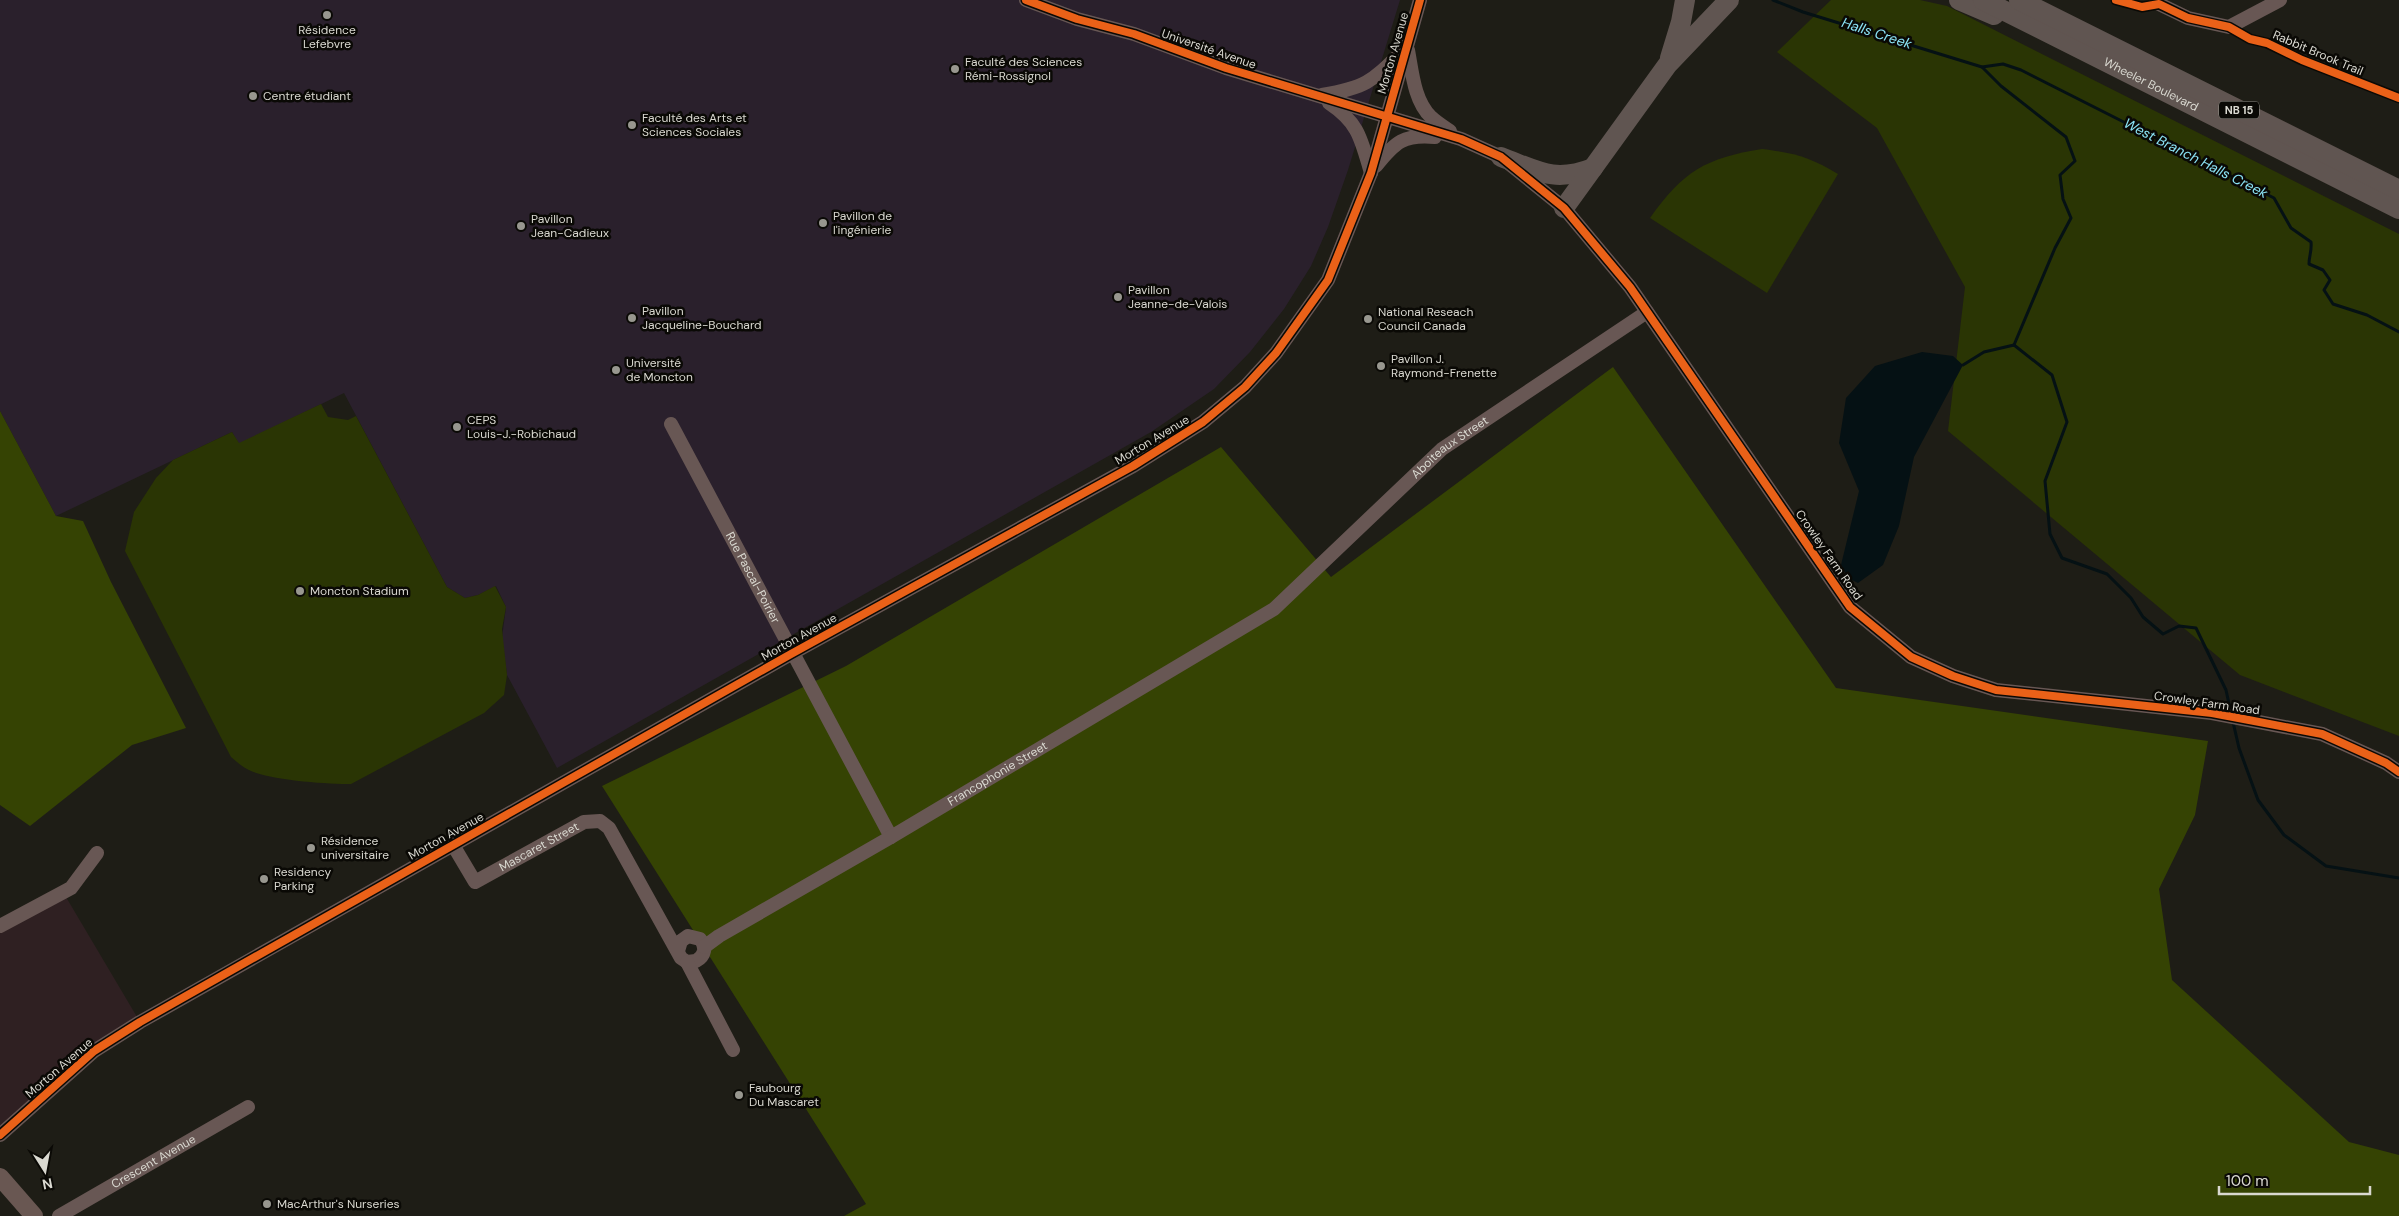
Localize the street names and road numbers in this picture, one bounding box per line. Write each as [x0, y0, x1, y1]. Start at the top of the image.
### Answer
street label: Morton Avenue [1374, 10, 1412, 96]
street label: Université Avenue [1160, 25, 1259, 73]
street label: Rabbit Brook Trail [2270, 27, 2366, 79]
street label: Wheeler Boulevard [2101, 54, 2201, 115]
road number: NB 15 [2219, 102, 2259, 118]
street label: Morton Avenue [1112, 411, 1192, 469]
street label: Aboiteaux Street [1408, 412, 1492, 482]
street label: Crowley Farm Road [1792, 507, 1866, 603]
street label: Rue Pascal-Poirier [722, 529, 784, 626]
street label: Morton Avenue [758, 610, 840, 664]
street label: Crowley Farm Road [2153, 688, 2261, 718]
street label: Francophonie Street [945, 737, 1051, 810]
street label: Morton Avenue [405, 809, 487, 863]
street label: Mascaret Street [496, 818, 582, 875]
street label: Morton Avenue [22, 1034, 96, 1102]
street label: Crescent Avenue [108, 1131, 199, 1192]

